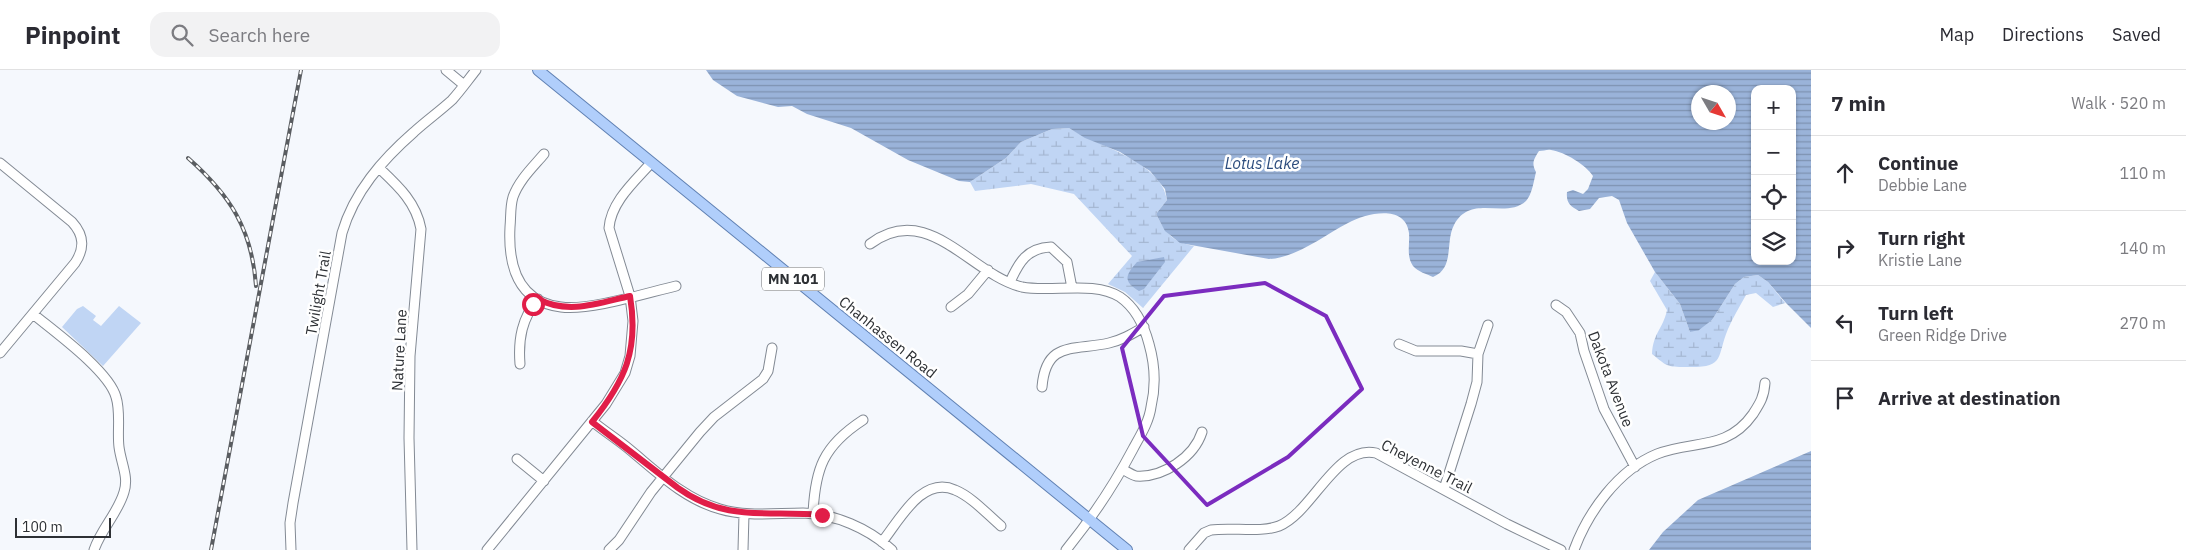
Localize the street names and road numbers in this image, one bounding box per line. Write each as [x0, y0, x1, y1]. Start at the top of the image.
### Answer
street label: Twilight Trail [301, 249, 335, 337]
road number: MN 101 [762, 268, 824, 290]
street label: Chanhassen Road [835, 292, 941, 382]
street label: Nature Lane [387, 309, 411, 391]
street label: Dakota Avenue [1584, 328, 1638, 430]
street label: Cheyenne Trail [1378, 435, 1476, 497]

